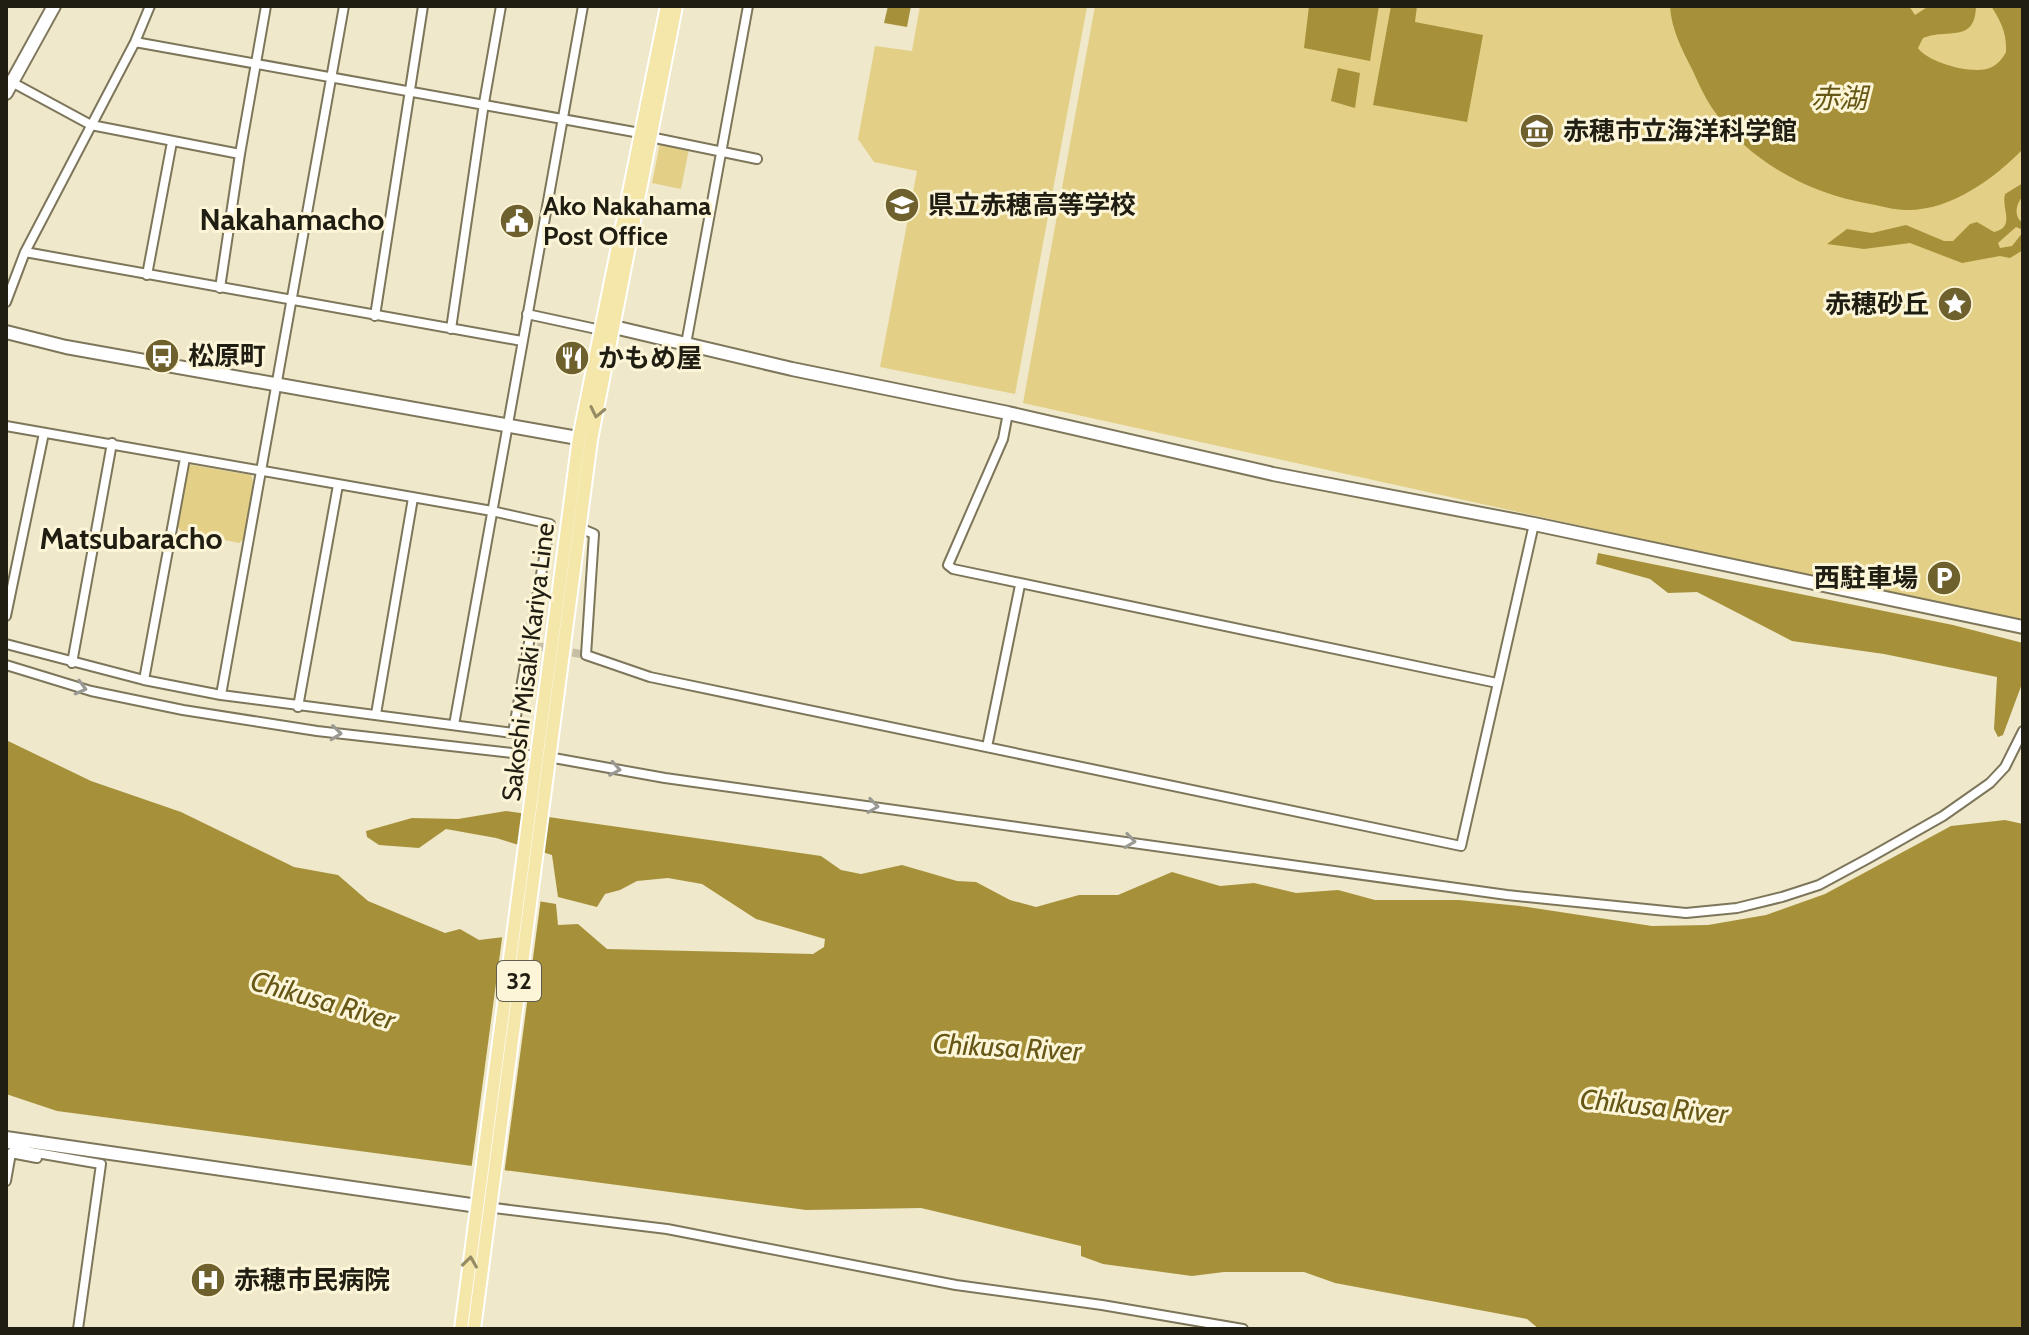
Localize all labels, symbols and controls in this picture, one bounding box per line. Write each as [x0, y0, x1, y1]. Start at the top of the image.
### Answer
water label: 赤湖 [1811, 81, 1871, 115]
museum icon: 赤穂市立海洋科学館 [1518, 112, 1556, 150]
place label: 赤穂市立海洋科学館 [1563, 115, 1797, 147]
school or university icon: 県立赤穂高等学校 [883, 186, 921, 224]
place label: 県立赤穂高等学校 [928, 189, 1136, 221]
place label: Ako Nakahama Post Office [543, 190, 711, 252]
district label: Nakahamacho [200, 201, 384, 238]
public building icon: Ako Nakahama Post Office [498, 202, 536, 240]
place icon: 赤穂砂丘 [1936, 285, 1974, 323]
place label: 赤穂砂丘 [1825, 288, 1929, 320]
bus stop icon: 松原町 [143, 337, 181, 375]
restaurant icon: かもめ屋 [553, 339, 591, 377]
place label: 松原町 [188, 340, 266, 372]
place label: かもめ屋 [598, 342, 702, 374]
one-way arrow [589, 405, 606, 419]
district label: Matsubaracho [39, 520, 223, 557]
street label: Sakoshi Misaki Kariya Line [495, 521, 561, 803]
parking icon: 西駐車場 [1925, 559, 1963, 597]
place label: 西駐車場 [1814, 562, 1918, 594]
one-way arrow [73, 679, 87, 695]
one-way arrow [330, 724, 343, 741]
one-way arrow [609, 760, 622, 777]
one-way arrow [867, 798, 880, 815]
one-way arrow [1123, 832, 1137, 849]
road number: 32 [497, 961, 541, 1001]
water label: Chikusa River [247, 963, 401, 1037]
water label: Chikusa River [932, 1026, 1084, 1068]
water label: Chikusa River [1578, 1081, 1731, 1131]
one-way arrow [461, 1255, 478, 1269]
hospital icon: 赤穂市民病院 [189, 1261, 227, 1299]
place label: 赤穂市民病院 [234, 1264, 390, 1296]

